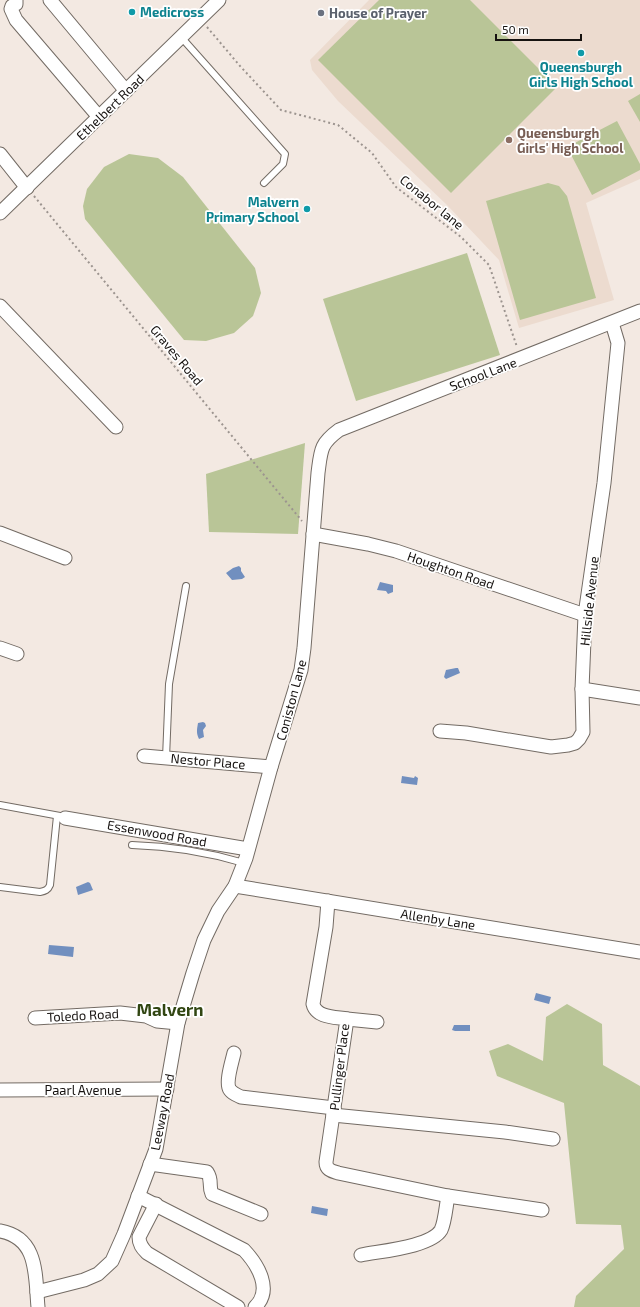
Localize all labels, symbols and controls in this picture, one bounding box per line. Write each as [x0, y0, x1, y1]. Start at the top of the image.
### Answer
place label: Medicross [140, 4, 204, 20]
place label: House of Prayer [329, 5, 427, 21]
marker: Medicross [127, 7, 137, 17]
marker: House of Prayer [316, 8, 326, 18]
scale bar [496, 16, 581, 42]
text: 50 m [502, 22, 529, 36]
marker: Queensburgh Girls High School [576, 48, 586, 58]
place label: Queensburgh Girls High School [529, 59, 634, 90]
street label: Ethelbert Road [73, 71, 147, 143]
place label: Queensburgh Girls' High School [517, 125, 624, 156]
marker: Queensburgh Girls' High School [504, 135, 514, 145]
street label: Conabor lane [397, 171, 467, 233]
place label: Malvern Primary School [206, 194, 300, 225]
marker: Malvern Primary School [302, 204, 312, 214]
street label: Graves Road [147, 322, 207, 388]
street label: School Lane [447, 354, 519, 394]
street label: Houghton Road [405, 548, 497, 592]
street label: Hillside Avenue [576, 555, 602, 647]
street label: Coniston Lane [272, 658, 310, 742]
street label: Nestor Place [170, 750, 246, 772]
street label: Essenwood Road [106, 816, 208, 850]
street label: Allenby Lane [399, 905, 477, 933]
district label: Malvern [137, 999, 203, 1019]
street label: Toledo Road [47, 1005, 119, 1025]
street label: Pullinger Place [326, 1023, 352, 1111]
street label: Leeway Road [147, 1072, 177, 1152]
street label: Paarl Avenue [45, 1082, 121, 1098]

